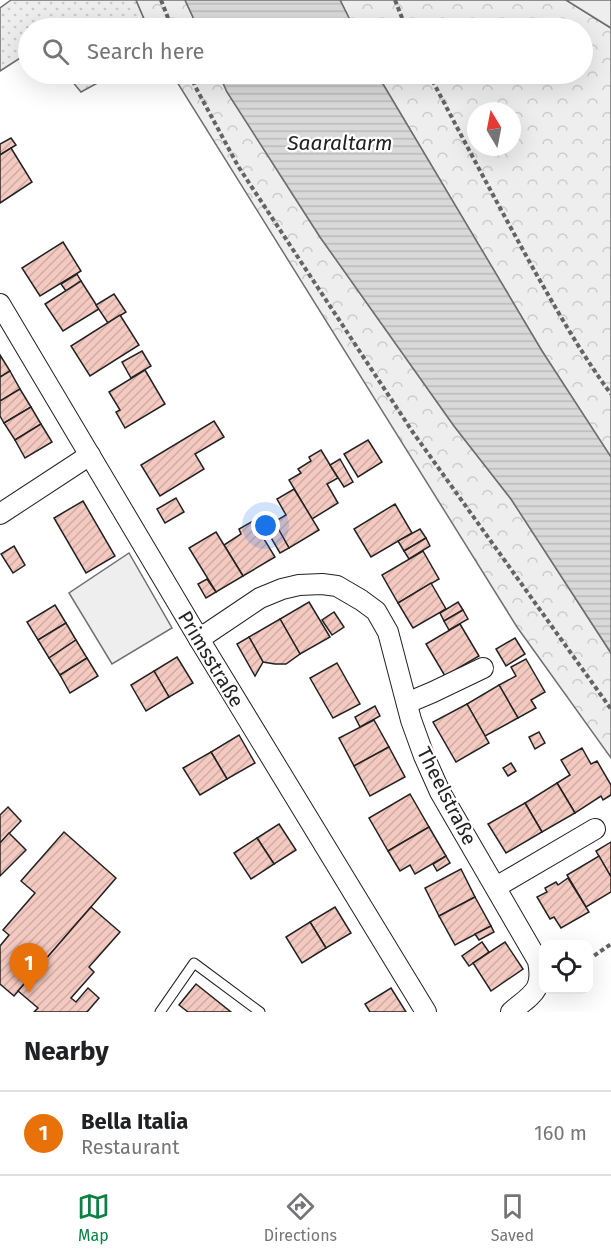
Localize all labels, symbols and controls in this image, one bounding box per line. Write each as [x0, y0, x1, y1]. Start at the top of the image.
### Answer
search box [18, 18, 593, 84]
icon: search [39, 35, 72, 68]
text: Search here [87, 38, 205, 65]
north arrow [467, 102, 521, 156]
water label: Saaraltarm [286, 130, 393, 156]
your location [251, 511, 280, 540]
street label: Primsstraße [173, 606, 249, 712]
street label: Theelstraße [412, 743, 482, 849]
map controls [539, 940, 593, 994]
button: locate [539, 940, 593, 994]
pin: 1 [9, 944, 48, 993]
text: Nearby [24, 1036, 109, 1067]
text: Bella Italia [81, 1108, 188, 1135]
text: 1 [39, 1121, 48, 1145]
text: 160 m [534, 1121, 587, 1145]
text: Restaurant [81, 1135, 179, 1159]
tab: Map [77, 1190, 110, 1245]
tab: Directions [264, 1190, 337, 1245]
tab: Saved [491, 1190, 534, 1245]

